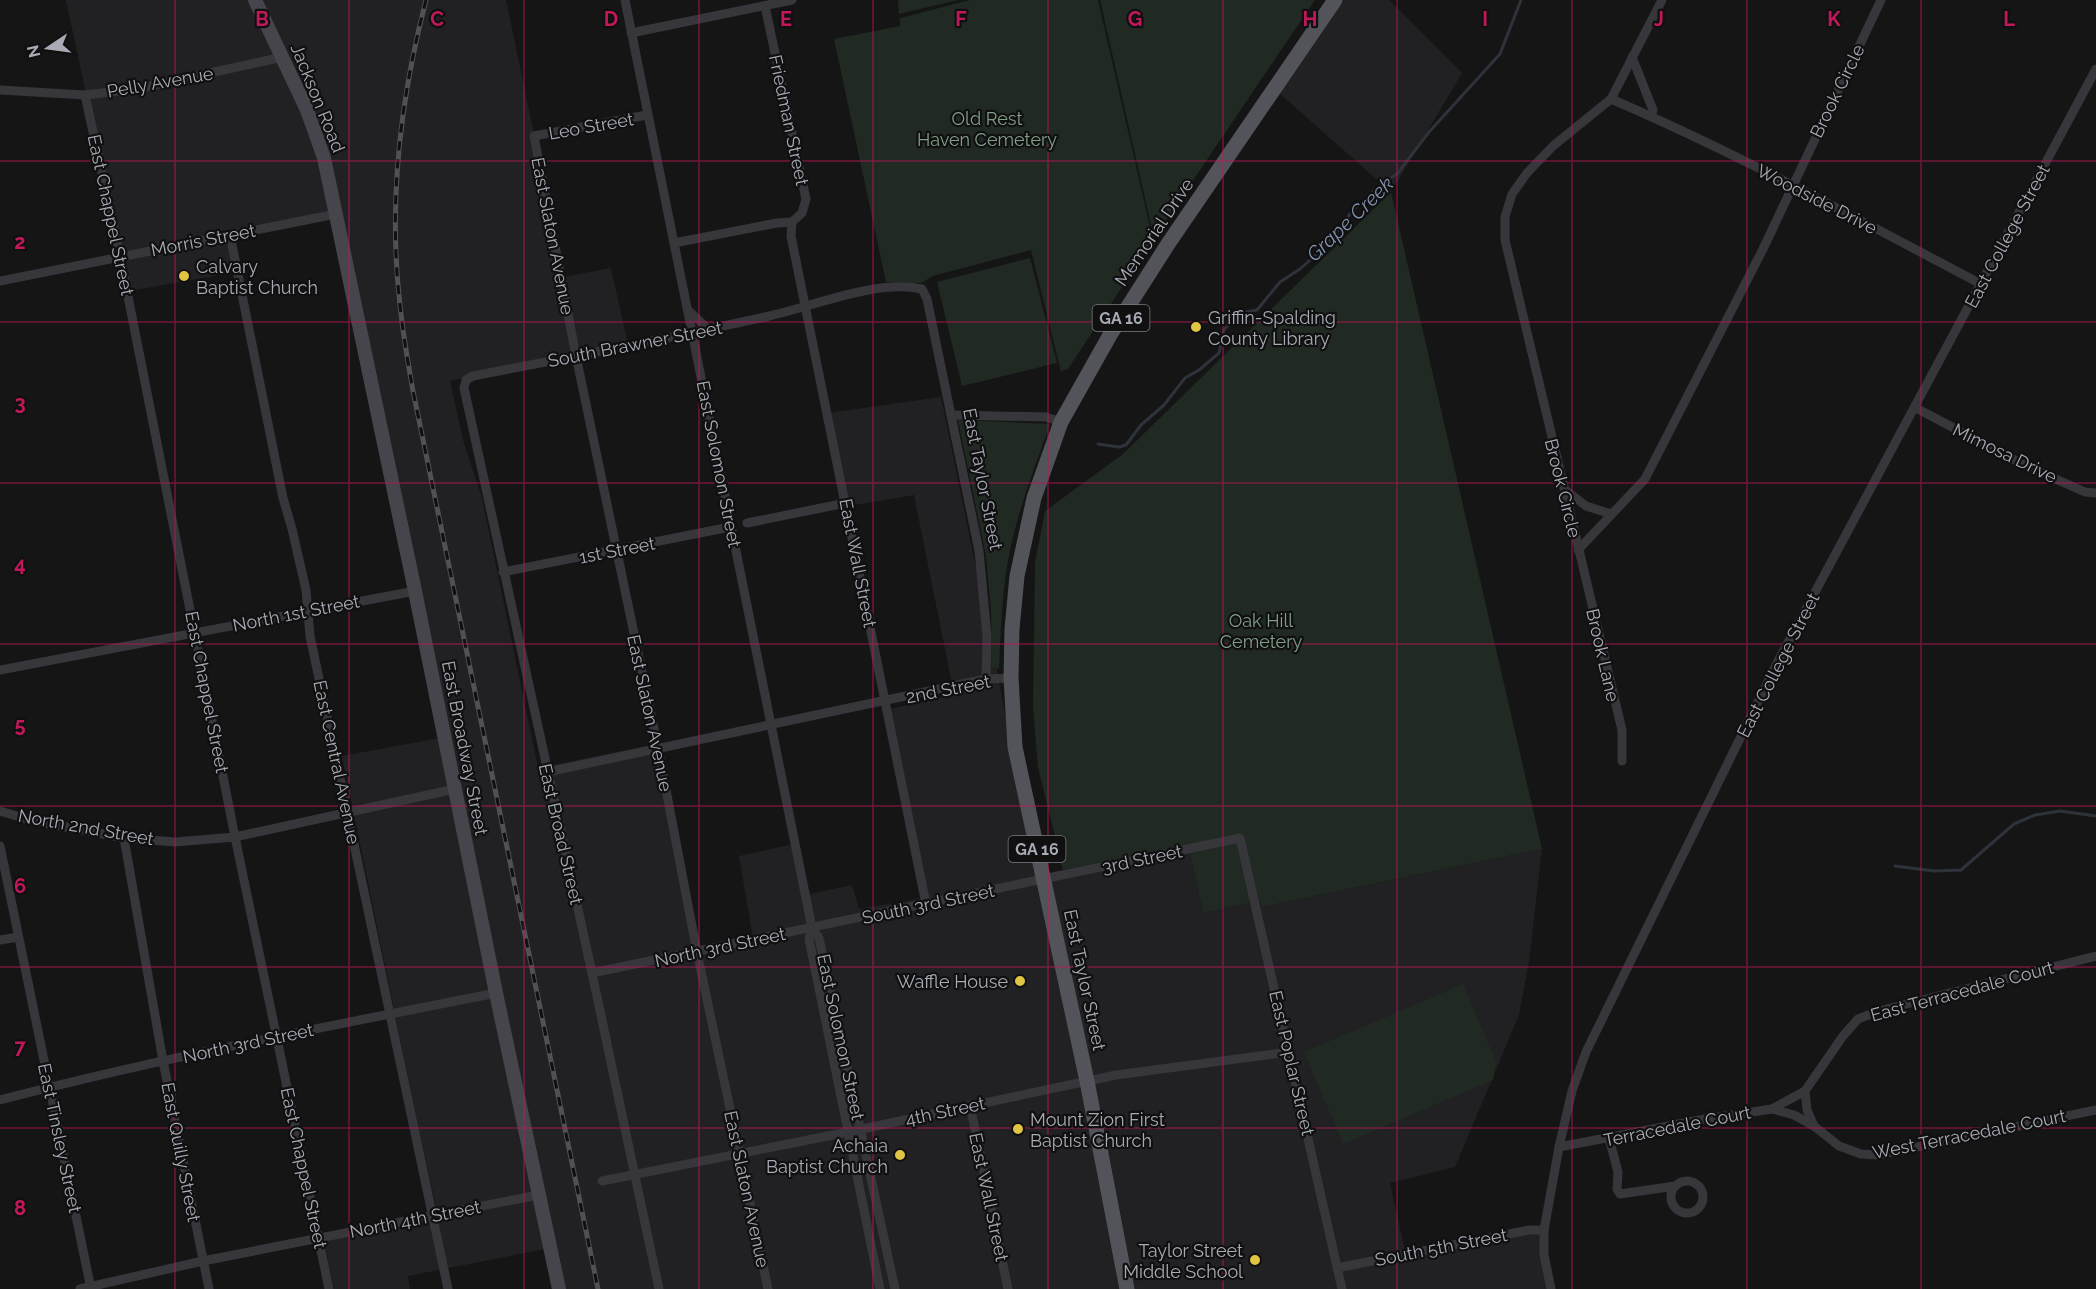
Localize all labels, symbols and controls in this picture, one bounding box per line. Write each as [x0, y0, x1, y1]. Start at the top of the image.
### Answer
text: B [255, 7, 269, 31]
text: C [430, 7, 444, 31]
text: D [604, 7, 618, 31]
text: E [780, 7, 792, 31]
text: F [955, 7, 967, 31]
text: G [1128, 7, 1142, 31]
text: H [1303, 7, 1317, 31]
text: I [1482, 7, 1488, 31]
text: J [1654, 7, 1664, 31]
text: K [1827, 7, 1841, 31]
text: L [2003, 7, 2015, 31]
north arrow [18, 18, 78, 78]
street label: Jackson Road [287, 41, 349, 155]
street label: Brook Circle [1805, 41, 1869, 141]
text: N [23, 43, 45, 59]
street label: Friedman Street [765, 53, 813, 187]
street label: Pelly Avenue [105, 62, 215, 102]
street label: Leo Street [547, 108, 635, 144]
park label: Old Rest Haven Cemetery [917, 108, 1057, 150]
street label: East Chappel Street [84, 132, 138, 298]
street label: East Slaton Avenue [527, 156, 579, 317]
street label: Woodside Drive [1753, 160, 1881, 239]
street label: East College Street [1960, 161, 2054, 311]
water label: Grape Creek [1302, 171, 1399, 266]
street label: Memorial Drive [1110, 174, 1198, 290]
street label: Morris Street [149, 220, 257, 260]
text: 2 [14, 230, 26, 254]
place label: Calvary Baptist Church [196, 256, 318, 298]
marker: Calvary Baptist Church [177, 269, 191, 283]
road number: GA 16 [1092, 305, 1150, 331]
place label: Griffin-Spalding County Library [1208, 307, 1336, 349]
street label: South Brawner Street [546, 317, 724, 371]
marker: Griffin-Spalding County Library [1189, 320, 1203, 334]
street label: East Solomon Street [693, 379, 745, 549]
text: 3 [14, 391, 26, 415]
street label: East Taylor Street [959, 406, 1007, 552]
street label: Mimosa Drive [1950, 419, 2061, 487]
street label: Brook Circle [1541, 436, 1586, 540]
street label: East Wall Street [835, 497, 881, 629]
street label: 1st Street [577, 532, 657, 568]
text: 4 [14, 552, 26, 576]
street label: East College Street [1732, 589, 1824, 741]
street label: North 1st Street [231, 590, 361, 636]
street label: Brook Lane [1582, 606, 1624, 704]
street label: East Chappel Street [181, 609, 233, 775]
park label: Oak Hill Cemetery [1220, 610, 1302, 652]
street label: East Slaton Avenue [623, 633, 677, 794]
street label: East Broadway Street [438, 659, 492, 837]
street label: 2nd Street [904, 671, 992, 707]
street label: East Central Avenue [309, 678, 365, 846]
text: 5 [14, 713, 26, 737]
street label: East Broad Street [535, 761, 587, 907]
street label: North 2nd Street [16, 805, 156, 849]
road number: GA 16 [1008, 836, 1066, 862]
street label: 3rd Street [1100, 840, 1184, 878]
text: 6 [14, 874, 26, 898]
street label: South 3rd Street [860, 880, 996, 928]
street label: East Taylor Street [1060, 907, 1110, 1053]
street label: North 3rd Street [653, 923, 787, 971]
street label: East Solomon Street [813, 952, 869, 1122]
street label: East Terracedale Court [1868, 956, 2056, 1026]
place label: Waffle House [897, 971, 1008, 992]
marker: Waffle House [1013, 974, 1027, 988]
street label: East Poplar Street [1265, 989, 1319, 1137]
street label: North 3rd Street [181, 1019, 315, 1067]
text: 7 [14, 1035, 26, 1059]
street label: East Tinsley Street [34, 1061, 86, 1215]
street label: East Quilly Street [157, 1081, 205, 1223]
street label: East Chappel Street [277, 1085, 331, 1251]
street label: 4th Street [903, 1092, 987, 1130]
street label: Terracedale Court [1602, 1101, 1752, 1151]
street label: West Terracedale Court [1871, 1105, 2067, 1163]
street label: East Slaton Avenue [720, 1109, 774, 1270]
place label: Mount Zion First Baptist Church [1030, 1109, 1165, 1151]
marker: Mount Zion First Baptist Church [1011, 1122, 1025, 1136]
street label: East Wall Street [965, 1131, 1013, 1263]
place label: Achaia Baptist Church [766, 1135, 888, 1177]
marker: Achaia Baptist Church [893, 1148, 907, 1162]
text: 8 [14, 1196, 26, 1220]
street label: North 4th Street [348, 1196, 482, 1242]
street label: South 5th Street [1373, 1224, 1509, 1270]
place label: Taylor Street Middle School [1123, 1240, 1243, 1282]
marker: Taylor Street Middle School [1248, 1253, 1262, 1267]

